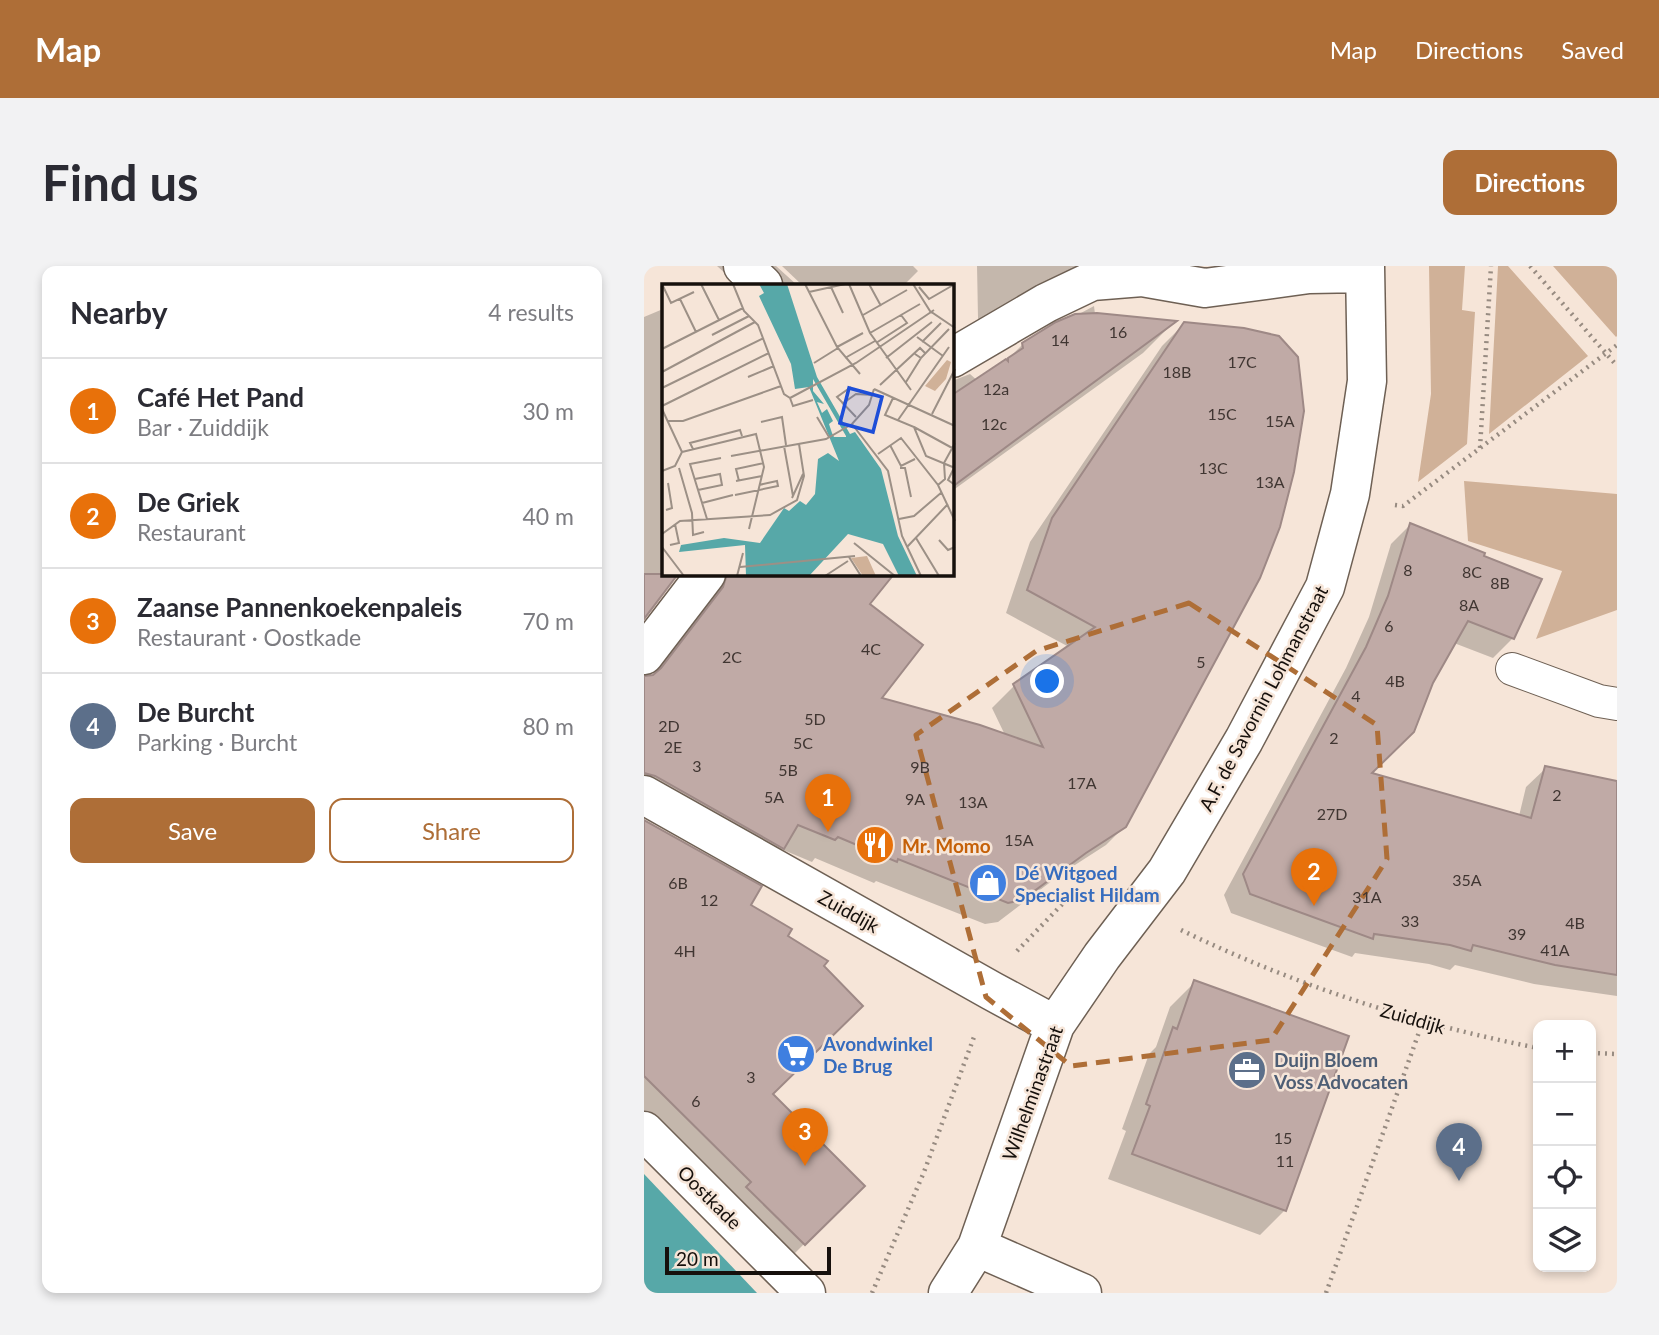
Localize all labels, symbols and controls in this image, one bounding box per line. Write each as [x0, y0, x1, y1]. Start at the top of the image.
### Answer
text: Map [35, 29, 101, 69]
text: Map [1330, 35, 1377, 64]
text: Directions [1415, 35, 1523, 64]
text: Saved [1561, 35, 1624, 64]
button: Directions [1443, 150, 1617, 215]
text: Find us [42, 153, 199, 211]
inset map [662, 284, 954, 576]
text: Nearby [70, 294, 168, 330]
text: 4 results [488, 298, 574, 326]
house number: 16 [1109, 322, 1127, 341]
house number: 14 [1051, 330, 1069, 349]
house number: 17C [1227, 352, 1257, 371]
house number: 18B [1163, 362, 1191, 381]
house number: 12a [983, 379, 1009, 398]
text: Café Het Pand [137, 381, 304, 413]
text: 1 [86, 397, 100, 425]
text: 30 m [523, 397, 574, 425]
house number: 15C [1207, 404, 1237, 423]
house number: 15A [1265, 411, 1295, 430]
text: Bar · Zuiddijk [137, 413, 269, 441]
house number: 12c [981, 414, 1007, 433]
house number: 13C [1198, 458, 1228, 477]
house number: 13A [1255, 472, 1285, 491]
text: De Griek [137, 486, 240, 518]
text: 2 [86, 502, 100, 530]
text: 40 m [523, 502, 574, 530]
text: Restaurant [137, 518, 246, 546]
house number: 8 [1403, 560, 1413, 579]
house number: 8C [1462, 562, 1482, 581]
house number: 8B [1490, 573, 1510, 592]
street label: A.F. de Savornin Lohmanstraat [1194, 581, 1332, 815]
text: Zaanse Pannenkoekenpaleis [137, 591, 462, 623]
house number: 8A [1459, 595, 1479, 614]
text: 3 [86, 607, 100, 635]
text: 70 m [523, 607, 574, 635]
house number: 6 [1384, 616, 1394, 635]
text: Restaurant · Oostkade [137, 623, 361, 651]
house number: 4C [861, 639, 881, 658]
house number: 2C [722, 647, 742, 666]
house number: 5 [1196, 652, 1206, 671]
your location [1030, 664, 1064, 698]
house number: 4B [1385, 671, 1405, 690]
house number: 4 [1351, 686, 1361, 705]
text: De Burcht [137, 696, 254, 728]
house number: 5D [804, 709, 826, 728]
text: 4 [86, 712, 100, 740]
text: 80 m [523, 712, 574, 740]
house number: 2D [658, 716, 680, 735]
text: Parking · Burcht [137, 728, 297, 756]
house number: 2 [1329, 728, 1339, 747]
house number: 5C [793, 733, 813, 752]
house number: 2E [664, 737, 682, 756]
house number: 3 [692, 756, 702, 775]
house number: 9B [910, 757, 930, 776]
house number: 5B [778, 760, 798, 779]
house number: 17A [1067, 773, 1097, 792]
pin: 1 [805, 774, 851, 832]
house number: 2 [1552, 785, 1562, 804]
house number: 5A [764, 787, 784, 806]
house number: 9A [905, 789, 925, 808]
house number: 13A [958, 792, 988, 811]
button: Save [70, 798, 315, 863]
button: Share [329, 798, 574, 863]
house number: 27D [1317, 804, 1347, 823]
restaurant icon: Mr. Momo [854, 824, 896, 866]
house number: 15A [1004, 830, 1034, 849]
place label: Mr. Momo [902, 834, 991, 857]
pin: 2 [1291, 848, 1337, 906]
place label: Dé Witgoed Specialist Hildam [1015, 861, 1160, 906]
shop icon: Dé Witgoed Specialist Hildam [967, 862, 1009, 904]
house number: 35A [1452, 870, 1482, 889]
house number: 6B [668, 873, 688, 892]
street label: Zuiddijk [814, 885, 884, 937]
house number: 31A [1352, 887, 1382, 906]
house number: 12 [700, 890, 718, 909]
house number: 33 [1401, 911, 1419, 930]
house number: 4B [1565, 913, 1585, 932]
house number: 39 [1508, 924, 1526, 943]
house number: 41A [1540, 940, 1570, 959]
house number: 4H [674, 941, 696, 960]
street label: Zuiddijk [1378, 998, 1448, 1038]
map controls [1533, 1020, 1596, 1272]
button: + [1533, 1020, 1596, 1083]
street label: Wilhelminastraat [997, 1022, 1067, 1163]
place label: Avondwinkel De Brug [822, 1032, 933, 1077]
supermarket icon: Avondwinkel De Brug [775, 1033, 817, 1075]
place label: Duijn Bloem Voss Advocaten [1273, 1048, 1408, 1093]
office icon: Duijn Bloem Voss Advocaten [1226, 1049, 1268, 1091]
house number: 3 [746, 1067, 756, 1086]
button: − [1533, 1083, 1596, 1146]
house number: 6 [691, 1091, 701, 1110]
pin: 3 [782, 1108, 828, 1166]
pin: 4 [1436, 1123, 1482, 1181]
house number: 15 [1274, 1128, 1292, 1147]
button: locate [1533, 1146, 1596, 1209]
house number: 11 [1276, 1151, 1294, 1170]
street label: Oostkade [673, 1160, 747, 1234]
button: layers [1533, 1209, 1596, 1272]
scale bar [665, 1244, 831, 1276]
text: 20 m [676, 1247, 719, 1270]

